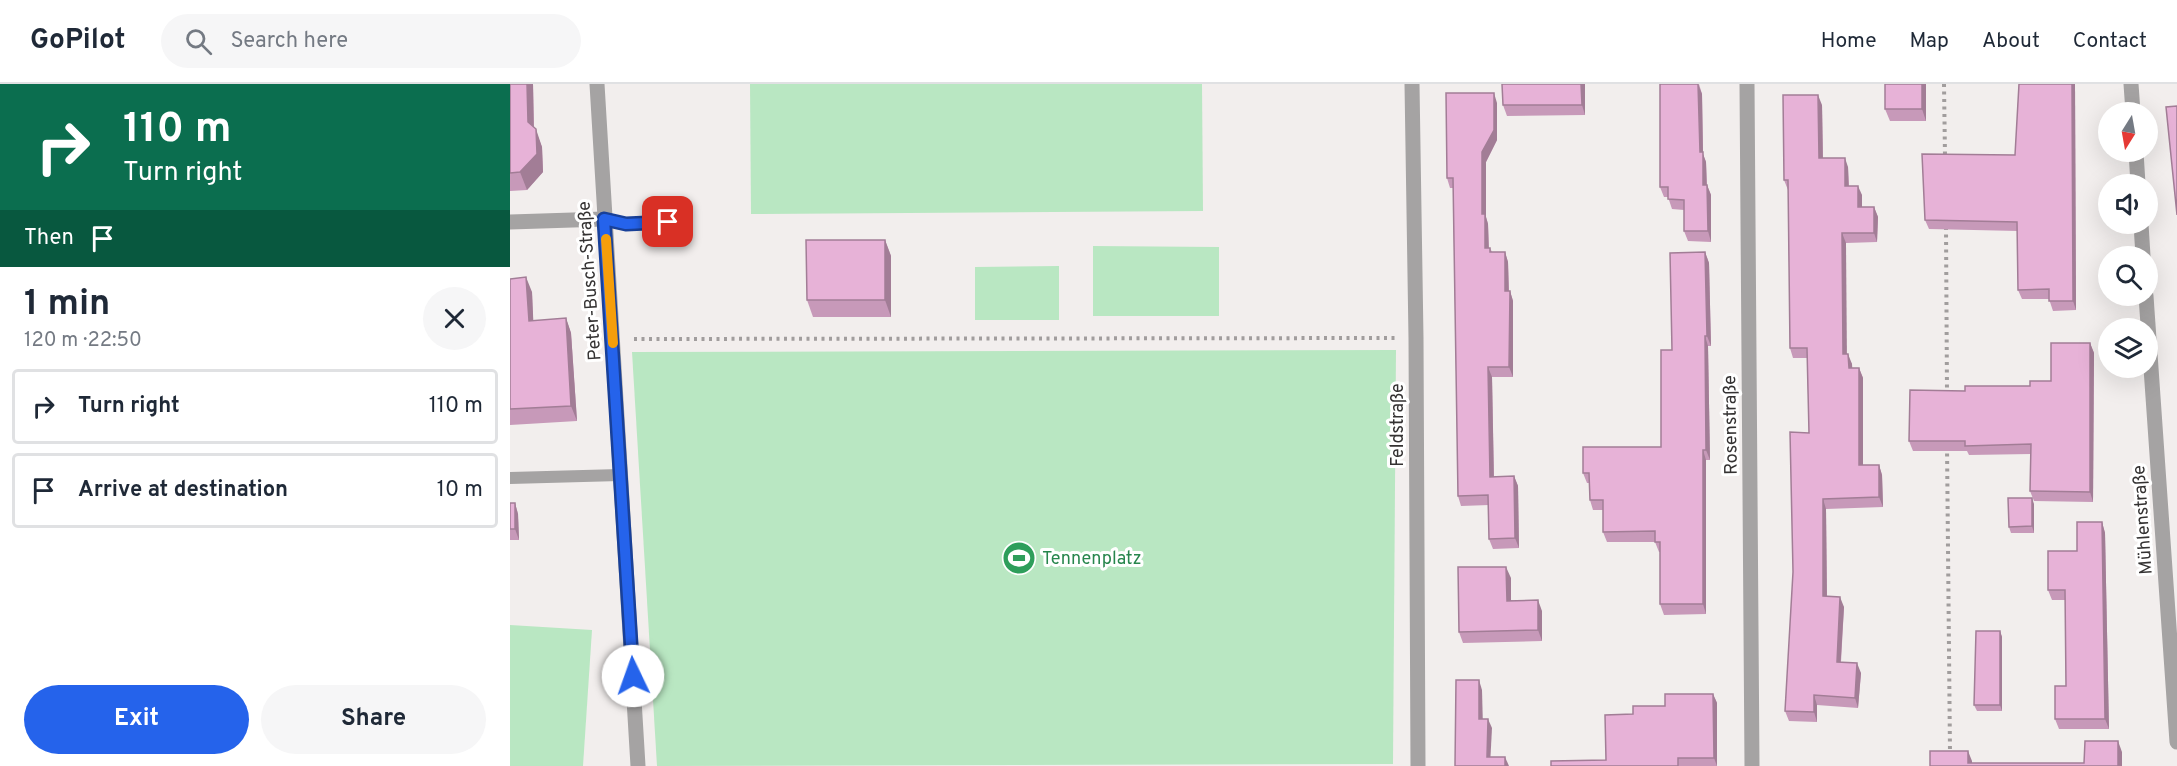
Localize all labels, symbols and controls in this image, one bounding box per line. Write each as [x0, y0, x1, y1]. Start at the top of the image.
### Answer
search box [161, 14, 581, 68]
text: GoPilot [30, 23, 125, 59]
icon: search [182, 25, 215, 58]
text: Search here [230, 28, 348, 55]
text: Home [1821, 28, 1877, 55]
text: Map [1910, 28, 1949, 55]
text: About [1982, 28, 2040, 55]
text: Contact [2073, 28, 2147, 55]
north arrow [2098, 102, 2158, 162]
map controls [2098, 102, 2158, 378]
text: 110 m [123, 104, 232, 157]
icon: right [24, 108, 102, 186]
text: Turn right [123, 156, 242, 190]
button: sound [2098, 174, 2158, 234]
pin [642, 196, 693, 247]
street label: Peter-Busch-Straße [573, 200, 608, 361]
icon: arrive [651, 205, 684, 238]
icon: arrive [86, 222, 119, 255]
text: Then [24, 225, 74, 252]
button: search [2098, 246, 2158, 306]
text: 1 min [24, 282, 110, 328]
button: close [423, 287, 486, 350]
button: layers [2098, 318, 2158, 378]
text: 120 m · 22:50 [24, 328, 142, 354]
street label: Rosenstraße [1719, 375, 1744, 475]
street label: Feldstraße [1387, 383, 1410, 467]
icon: right [27, 390, 60, 423]
text: Turn right [78, 393, 180, 420]
text: 110 m [429, 393, 483, 420]
street label: Mühlenstraße [2128, 464, 2159, 575]
icon: arrive [27, 474, 60, 507]
text: Arrive at destination [78, 477, 288, 504]
text: 10 m [437, 477, 483, 504]
sports icon: Tennenplatz [1001, 540, 1037, 576]
place label: Tennenplatz [1042, 548, 1142, 571]
position arrow [601, 644, 665, 708]
button: Exit [24, 685, 249, 754]
button: Share [261, 685, 486, 754]

